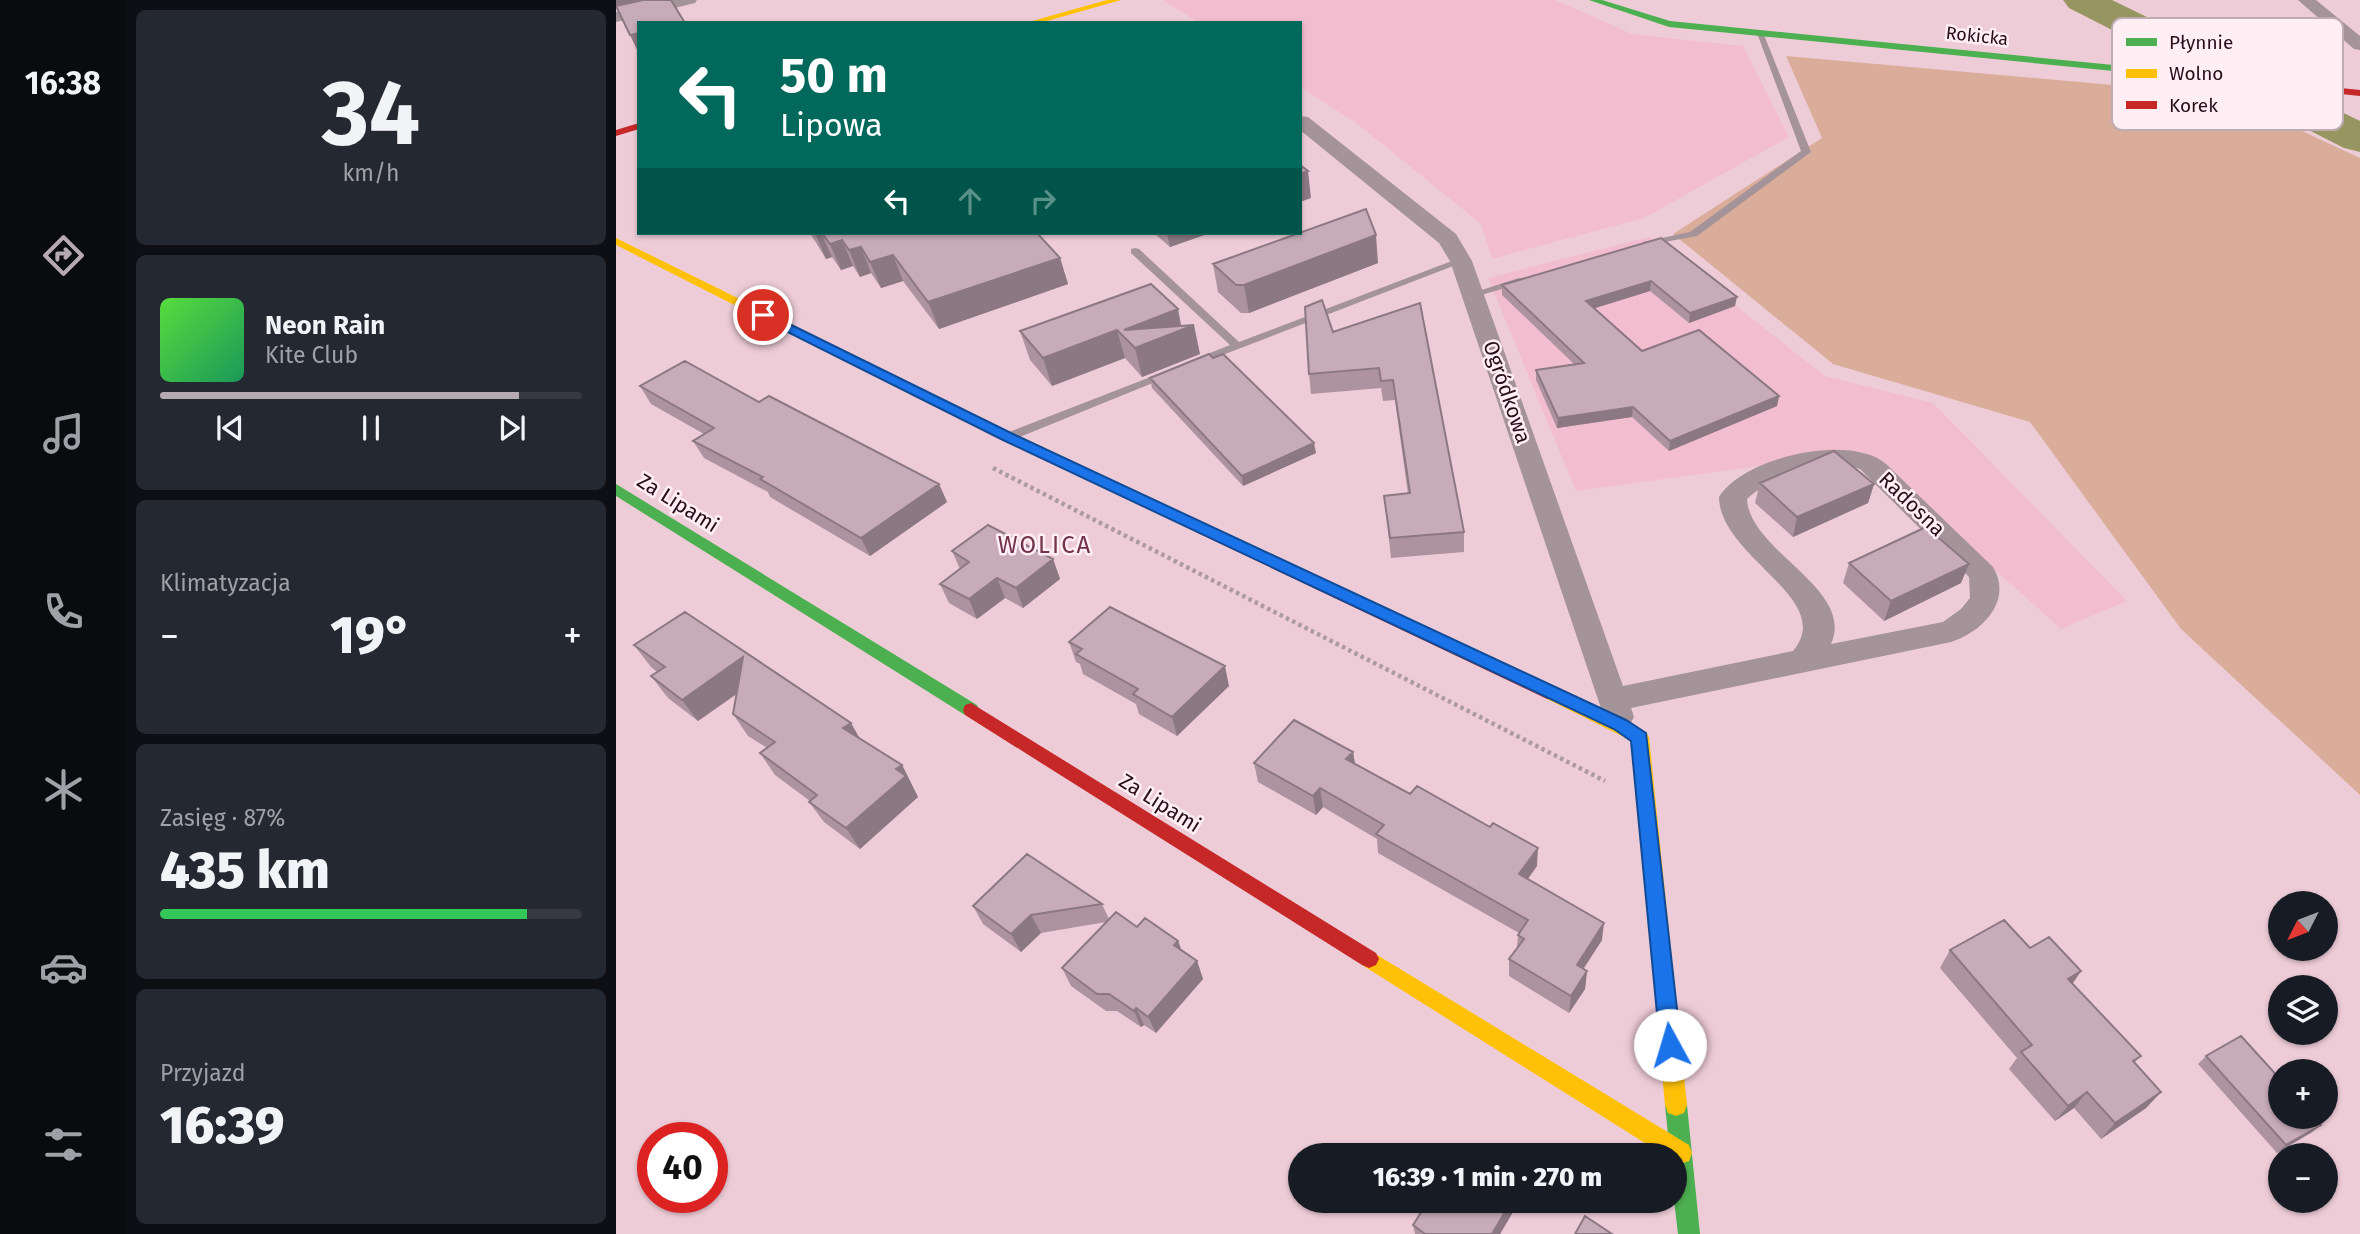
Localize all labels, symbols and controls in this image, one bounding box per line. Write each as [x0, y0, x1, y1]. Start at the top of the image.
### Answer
legend [2112, 18, 2343, 130]
street label: Rokicka [1945, 22, 2009, 50]
text: Płynnie [2169, 31, 2233, 54]
text: 50 m [780, 46, 888, 105]
icon: left [665, 49, 756, 140]
text: 34 [322, 59, 420, 168]
text: Wolno [2169, 62, 2223, 85]
text: 16:38 [25, 64, 101, 102]
text: Korek [2169, 94, 2218, 117]
text: Lipowa [780, 106, 883, 144]
text: km/h [343, 159, 399, 187]
icon: left [878, 182, 916, 220]
icon: ahead [951, 182, 989, 220]
icon: right [1024, 182, 1062, 220]
icon: directions [39, 231, 88, 280]
pin [733, 285, 793, 345]
icon: arrive [744, 296, 782, 334]
text: Neon Rain [265, 310, 385, 341]
street label: Ogródkowa [1477, 337, 1537, 447]
text: Kite Club [265, 341, 358, 369]
icon: music [39, 409, 88, 458]
icon: previous [211, 409, 249, 447]
icon: pause [352, 409, 390, 447]
icon: next [493, 409, 531, 447]
street label: Radosna [1873, 466, 1951, 542]
street label: Za Lipami [632, 468, 724, 538]
district label: WOLICA [998, 531, 1092, 559]
text: Klimatyzacja [160, 569, 291, 597]
icon: phone [39, 587, 88, 636]
text: 19° [330, 604, 412, 667]
text: − [160, 613, 179, 659]
text: + [563, 613, 582, 659]
icon: climate [39, 765, 88, 814]
street label: Za Lipami [1114, 768, 1206, 838]
text: Zasięg · 87% [160, 804, 285, 832]
text: 435 km [160, 839, 330, 902]
north arrow [2268, 891, 2338, 961]
map controls [2268, 891, 2338, 1213]
icon: car [39, 943, 88, 992]
button: layers [2268, 975, 2338, 1045]
position arrow [1633, 1008, 1707, 1082]
text: Przyjazd [160, 1059, 246, 1087]
button: + [2268, 1059, 2338, 1129]
text: 16:39 [160, 1094, 284, 1157]
icon: filters [39, 1120, 88, 1169]
speed limit sign: 40 [637, 1122, 728, 1213]
button: − [2268, 1143, 2338, 1213]
text: 16:39 · 1 min · 270 m [1373, 1162, 1602, 1193]

